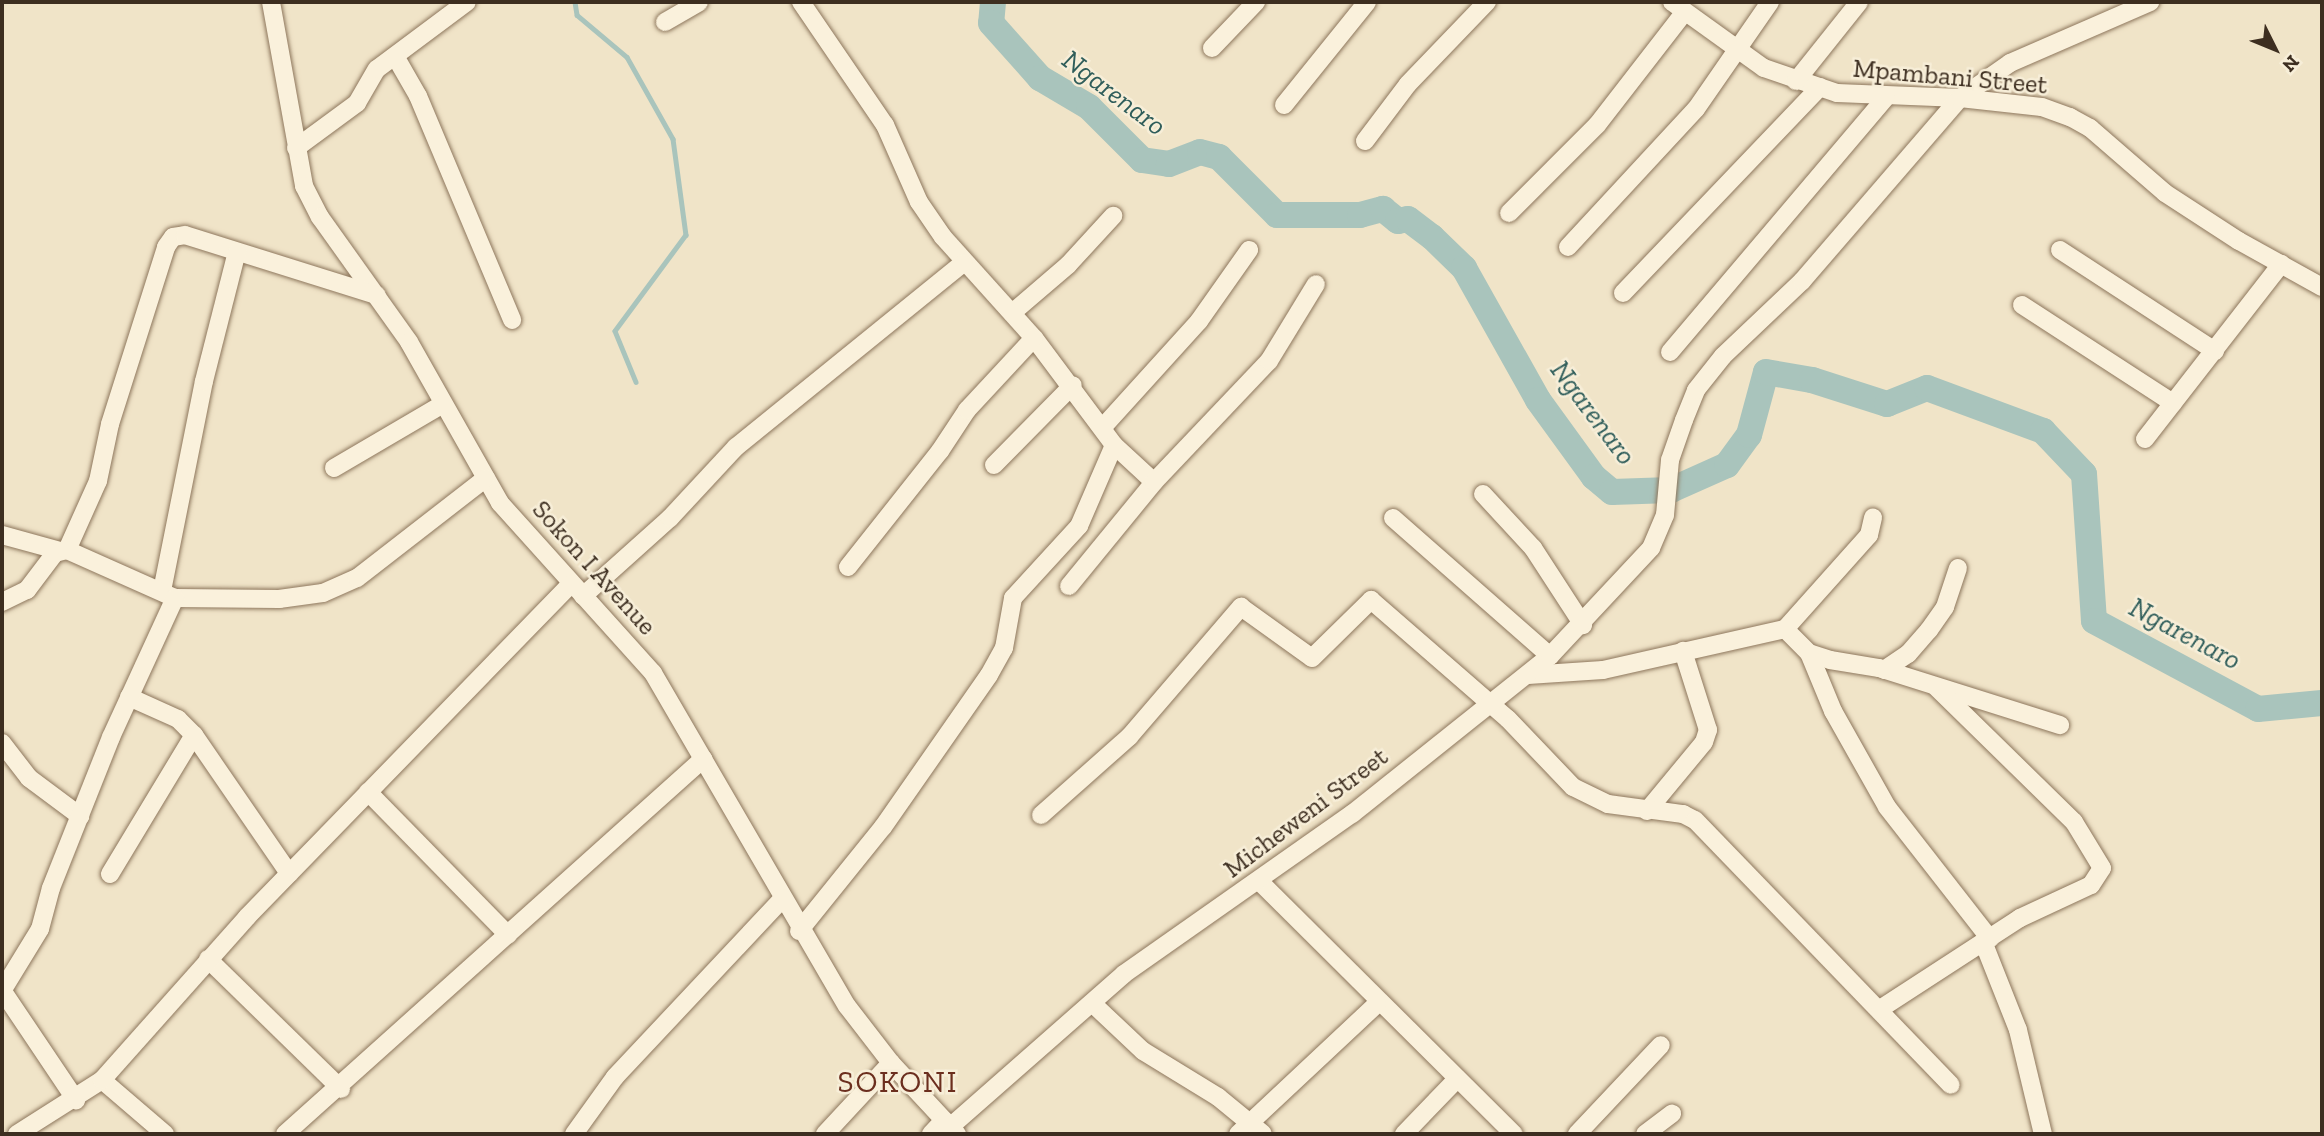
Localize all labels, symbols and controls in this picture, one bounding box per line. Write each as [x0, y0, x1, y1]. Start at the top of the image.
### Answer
north arrow [2240, 14, 2310, 84]
water label: Ngarenaro [1055, 43, 1173, 143]
text: N [2277, 51, 2304, 77]
street label: Mpambani Street [1852, 53, 2048, 101]
water label: Ngarenaro [1543, 354, 1643, 472]
street label: Sokon I Avenue [525, 494, 663, 642]
water label: Ngarenaro [2124, 591, 2246, 677]
street label: Micheweni Street [1218, 741, 1394, 885]
district label: SOKONI [838, 1064, 958, 1100]

